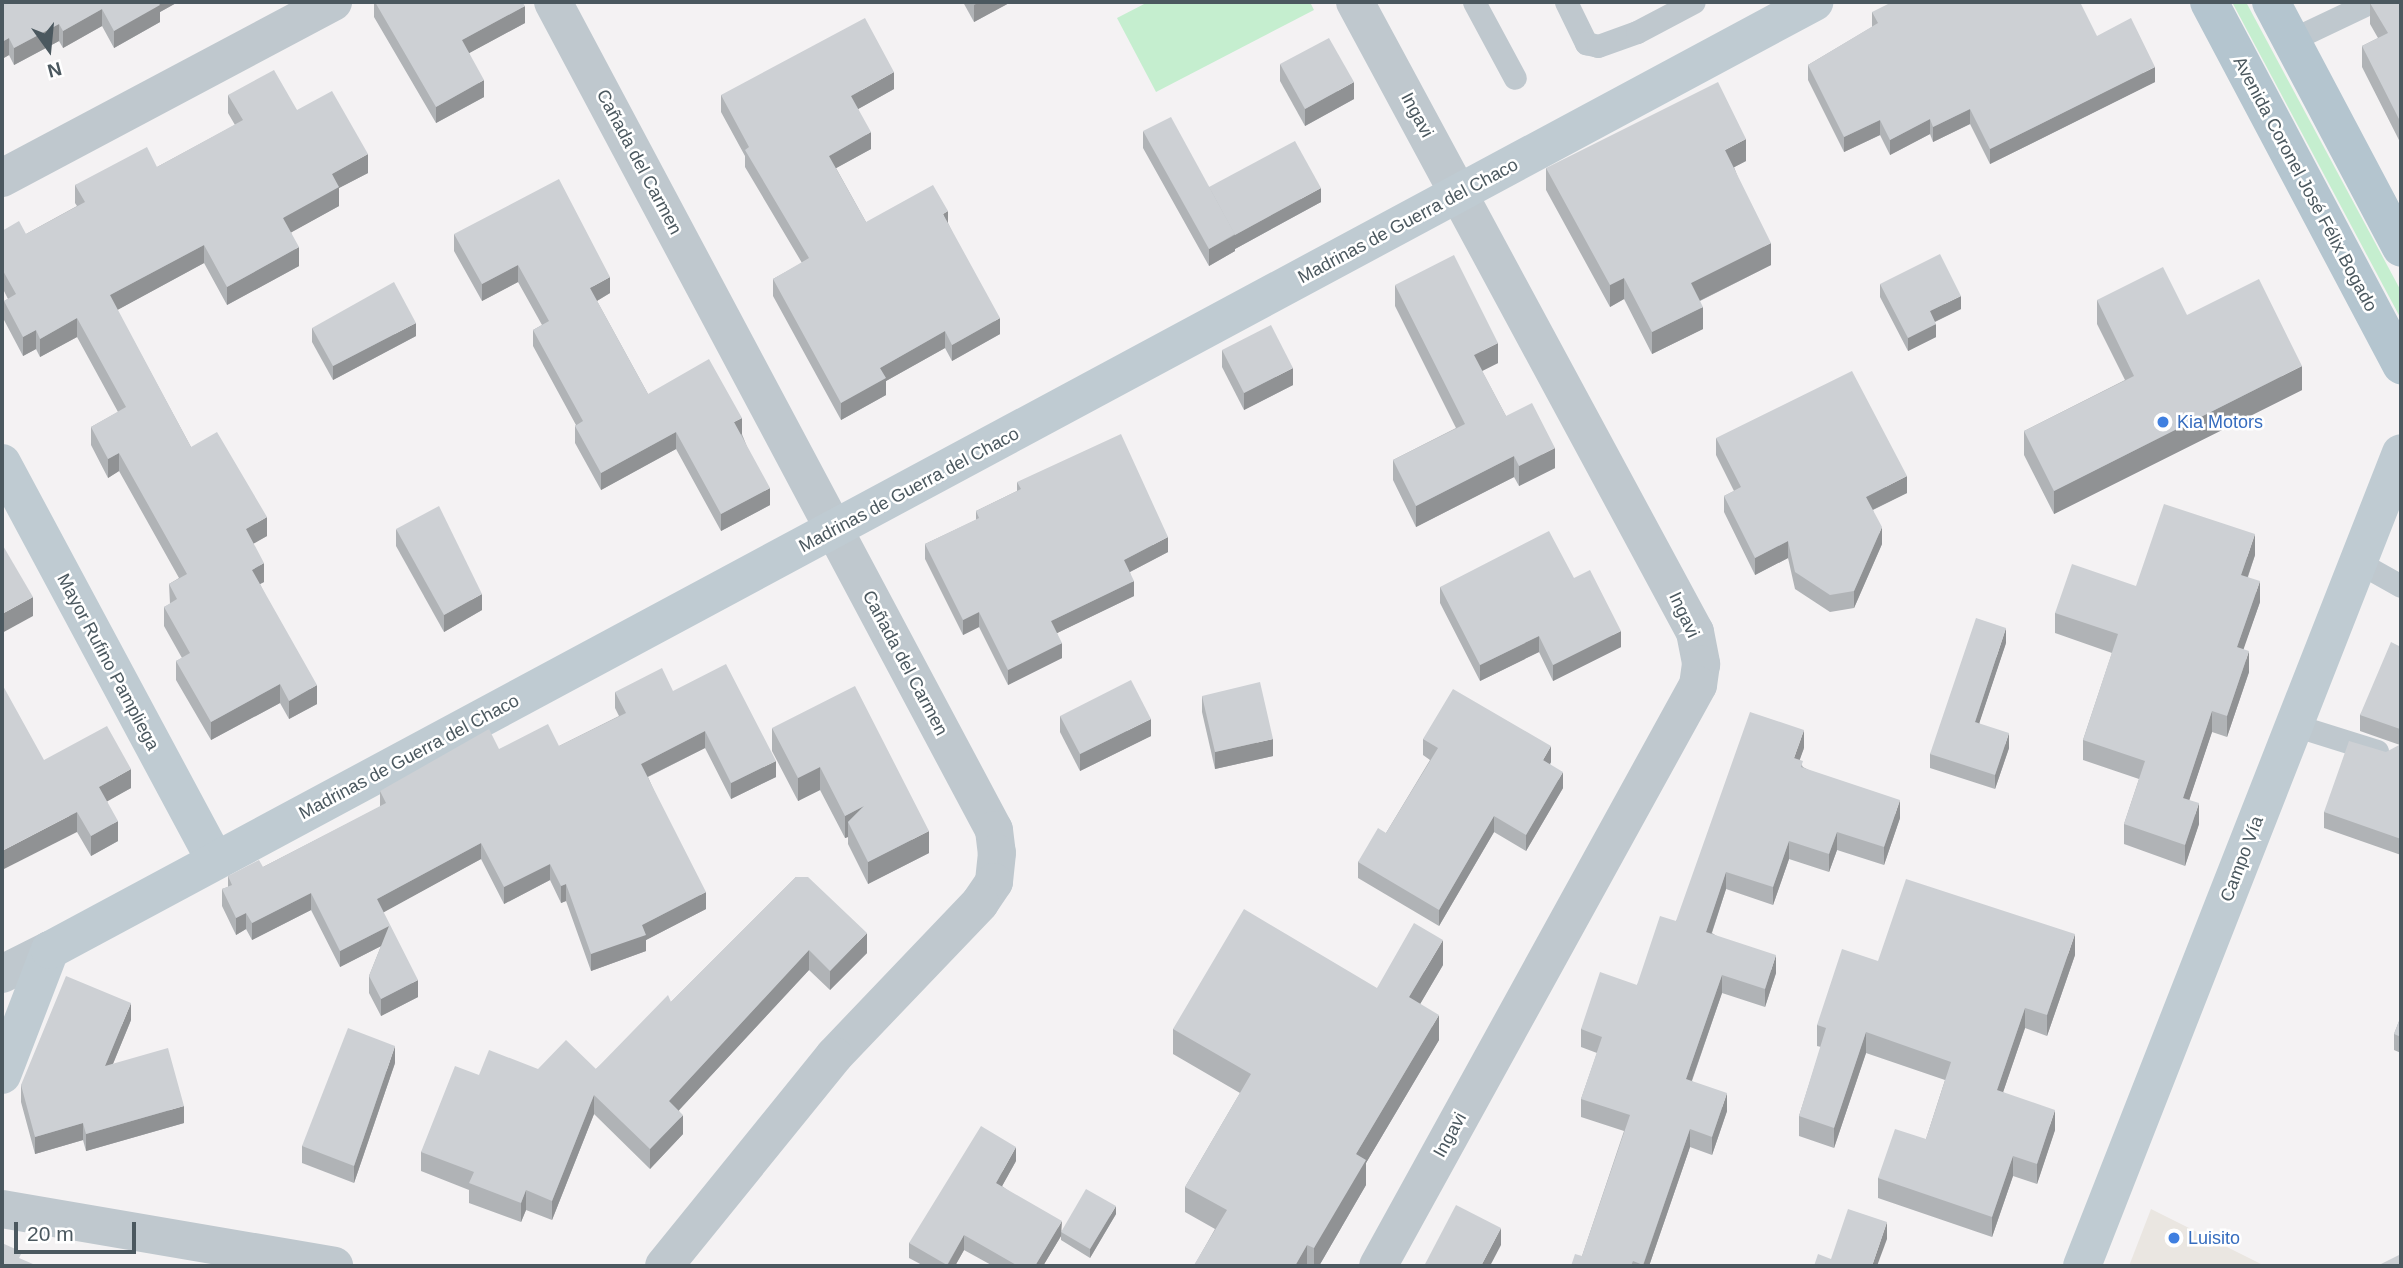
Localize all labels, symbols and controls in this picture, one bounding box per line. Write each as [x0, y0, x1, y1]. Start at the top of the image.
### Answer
north arrow [14, 14, 84, 84]
street label: Avenida Coronel José Félix Bogado [2228, 53, 2382, 315]
text: N [45, 58, 64, 82]
street label: Cañada del Carmen [592, 86, 686, 238]
street label: Ingavi [1396, 89, 1438, 141]
street label: Madrinas de Guerra del Chaco [1294, 154, 1522, 288]
place label: Kia Motors [2177, 411, 2263, 433]
marker: Kia Motors [2155, 414, 2171, 430]
street label: Madrinas de Guerra del Chaco [795, 423, 1023, 557]
street label: Mayor Rufino Pampliega [52, 570, 164, 754]
street label: Cañada del Carmen [858, 587, 952, 739]
street label: Ingavi [1664, 589, 1704, 641]
street label: Madrinas de Guerra del Chaco [295, 690, 523, 824]
street label: Campo Vía [2216, 813, 2268, 905]
street label: Ingavi [1429, 1109, 1471, 1161]
scale bar [18, 1208, 140, 1252]
text: 20 m [27, 1222, 74, 1245]
place label: Luisito [2188, 1227, 2240, 1249]
marker: Luisito [2166, 1230, 2182, 1246]

